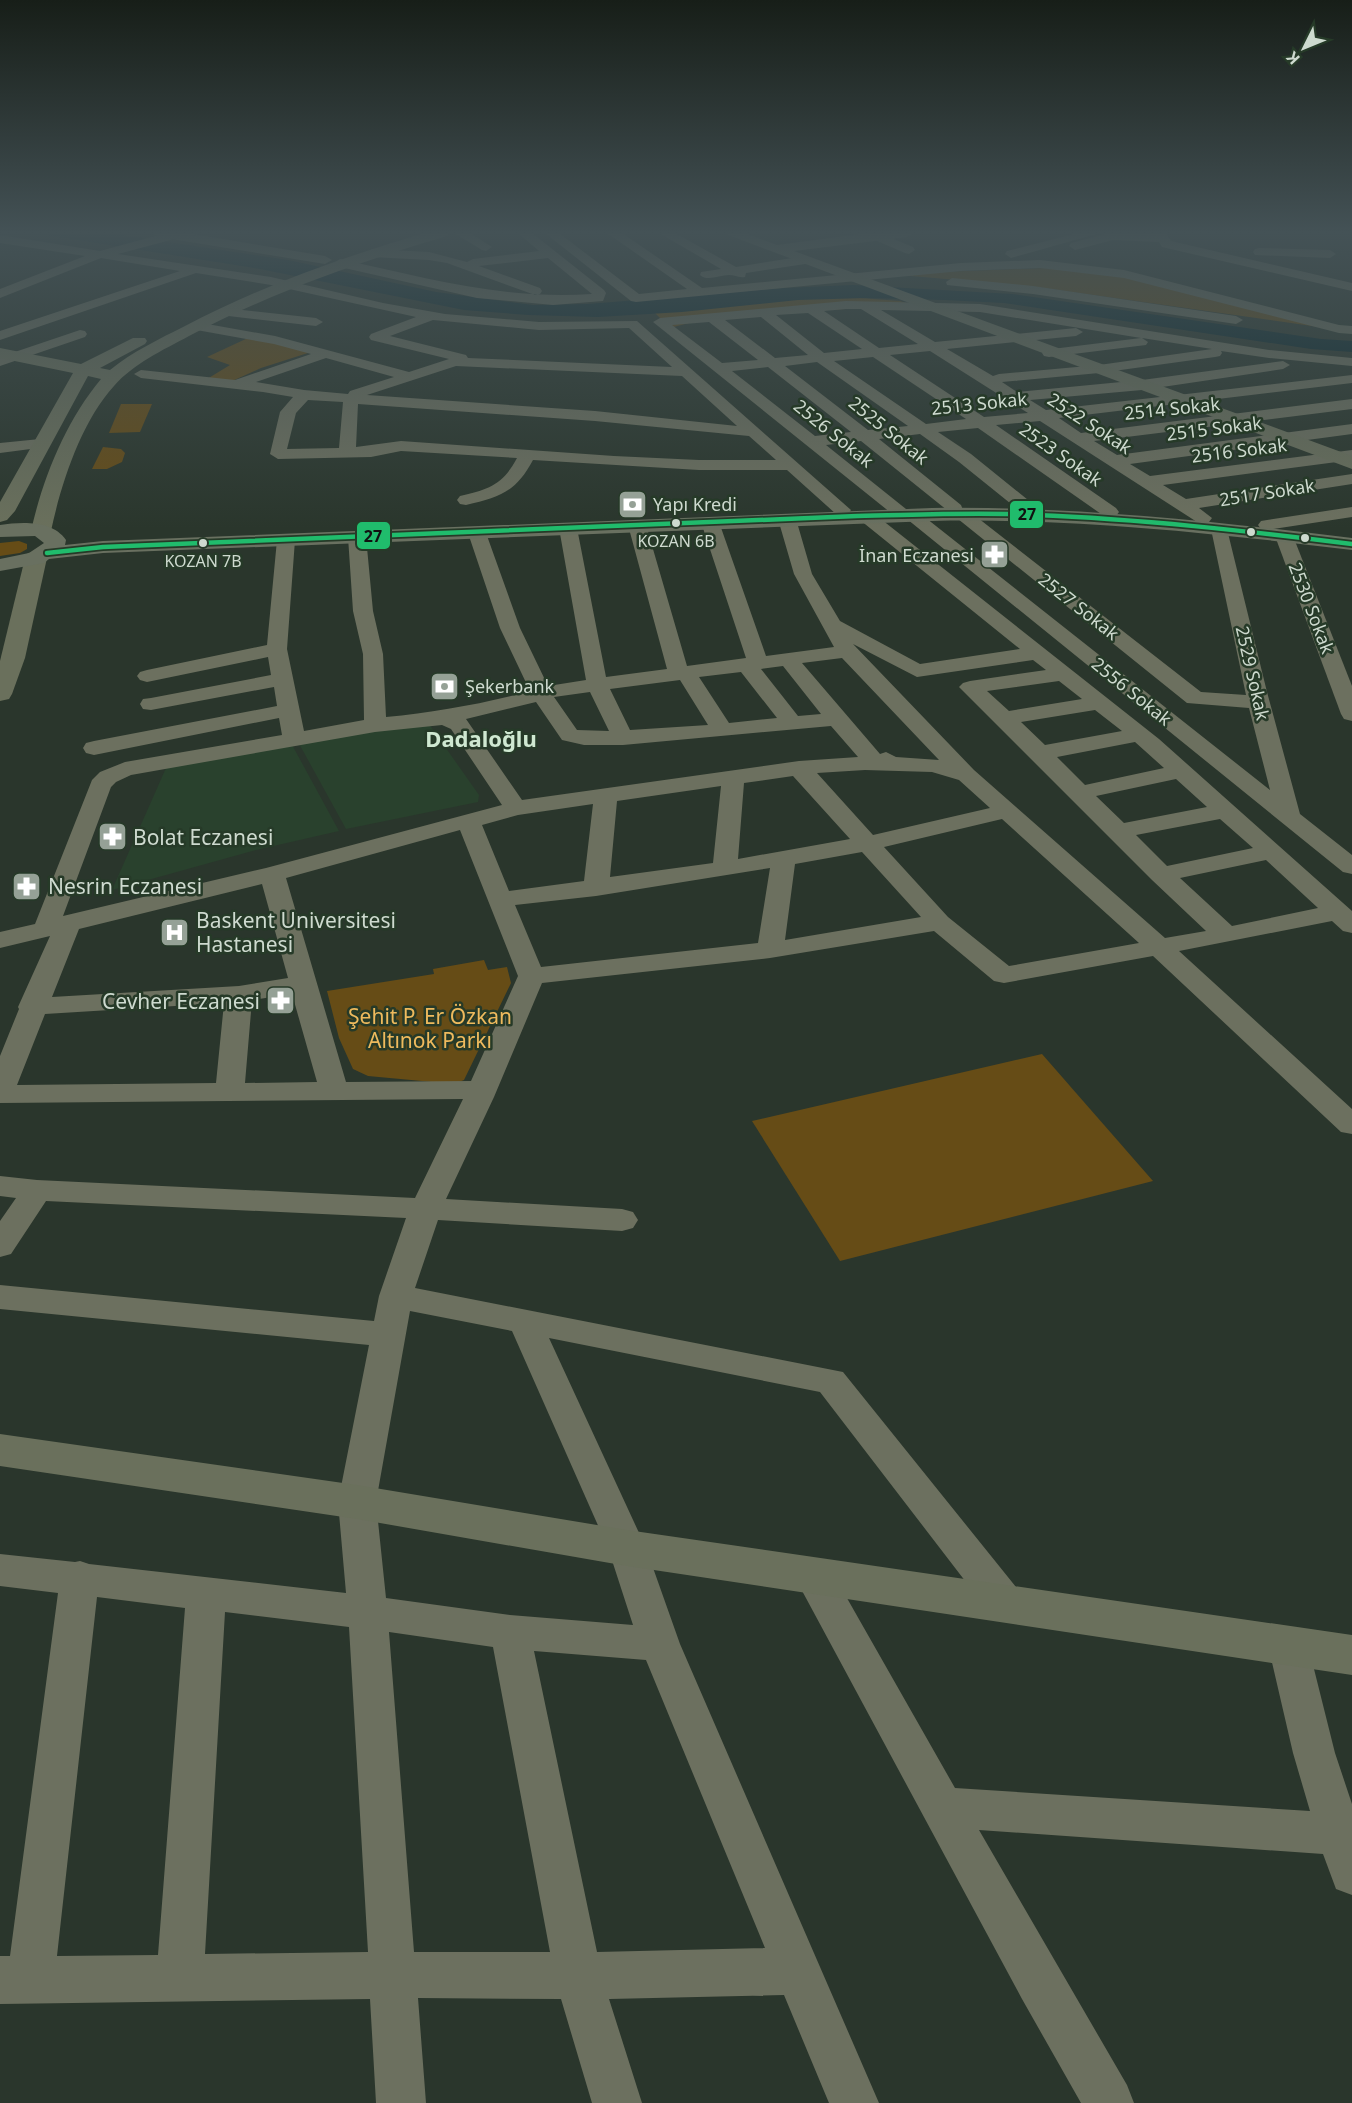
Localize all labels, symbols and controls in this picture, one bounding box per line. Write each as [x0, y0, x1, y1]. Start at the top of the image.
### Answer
north arrow [1274, 18, 1334, 78]
text: K [1281, 47, 1305, 70]
street label: 2513 Sokak [930, 386, 1028, 420]
street label: 2522 Sokak [1043, 387, 1137, 459]
street label: 2525 Sokak [844, 390, 934, 470]
street label: 2514 Sokak [1123, 391, 1221, 425]
street label: 2526 Sokak [789, 393, 879, 473]
street label: 2515 Sokak [1165, 410, 1263, 446]
street label: 2523 Sokak [1015, 417, 1107, 492]
street label: 2516 Sokak [1190, 432, 1288, 468]
street label: 2517 Sokak [1218, 473, 1317, 511]
bank icon: Yapı Kredi [616, 488, 648, 520]
place label: Yapı Kredi [653, 492, 737, 516]
line badge: 27 [1009, 500, 1044, 529]
text: 27 [1018, 503, 1036, 525]
marker: KOZAN 6B [670, 517, 682, 529]
line badge: 27 [356, 521, 391, 550]
text: 27 [364, 525, 382, 547]
unlabelled marker [1245, 526, 1257, 538]
place label: KOZAN 6B [637, 530, 715, 552]
unlabelled marker [1299, 532, 1311, 544]
marker: KOZAN 7B [197, 537, 209, 549]
pharmacy icon: İnan Eczanesi [979, 539, 1011, 571]
place label: İnan Eczanesi [859, 543, 974, 567]
place label: KOZAN 7B [164, 550, 242, 572]
street label: 2530 Sokak [1284, 559, 1341, 657]
street label: 2527 Sokak [1034, 567, 1124, 645]
street label: 2529 Sokak [1231, 624, 1276, 723]
street label: 2556 Sokak [1087, 651, 1177, 731]
bank icon: Şekerbank [428, 670, 460, 702]
place label: Şekerbank [465, 674, 555, 698]
district label: Dadaloğlu [425, 723, 537, 753]
pharmacy icon: Bolat Eczanesi [96, 821, 128, 853]
place label: Bolat Eczanesi [133, 823, 273, 851]
pharmacy icon: Nesrin Eczanesi [11, 870, 43, 902]
place label: Nesrin Eczanesi [48, 872, 202, 900]
place label: Baskent Universitesi Hastanesi [196, 906, 396, 958]
hospital icon: Baskent Universitesi Hastanesi [159, 916, 191, 948]
pharmacy icon: Cevher Eczanesi [265, 985, 297, 1017]
place label: Cevher Eczanesi [102, 987, 260, 1015]
park label: Şehit P. Er Özkan Altınok Parkı [348, 1002, 512, 1054]

